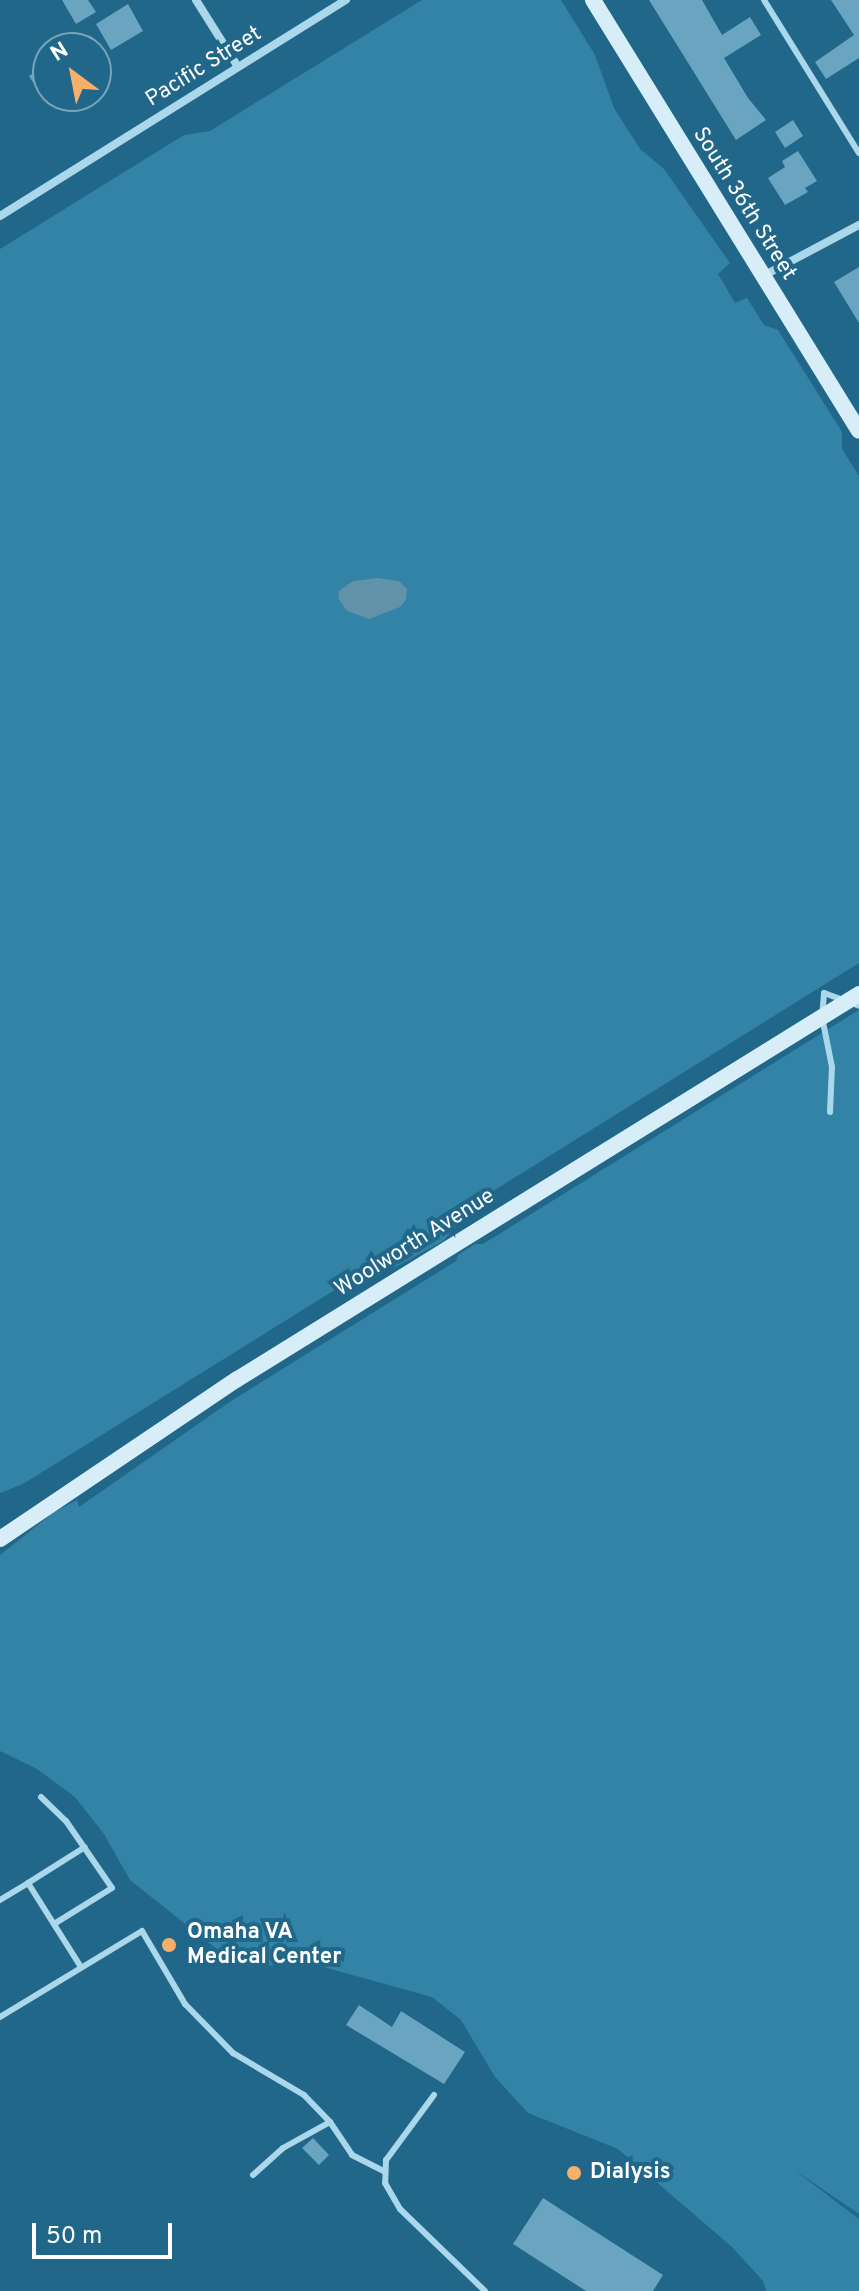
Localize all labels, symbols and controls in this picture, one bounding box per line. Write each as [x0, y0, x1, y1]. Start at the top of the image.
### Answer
street label: Pacific Street [141, 21, 267, 113]
north arrow [32, 32, 112, 112]
text: N [46, 37, 74, 69]
street label: South 36th Street [686, 123, 802, 285]
street label: Woolworth Avenue [330, 1183, 500, 1303]
place label: Omaha VA Medical Center [187, 1919, 341, 1970]
marker: Omaha VA Medical Center [158, 1934, 180, 1956]
place label: Dialysis [590, 2160, 670, 2186]
marker: Dialysis [565, 2164, 583, 2182]
scale bar [36, 2207, 176, 2257]
text: 50 m [46, 2222, 102, 2252]

